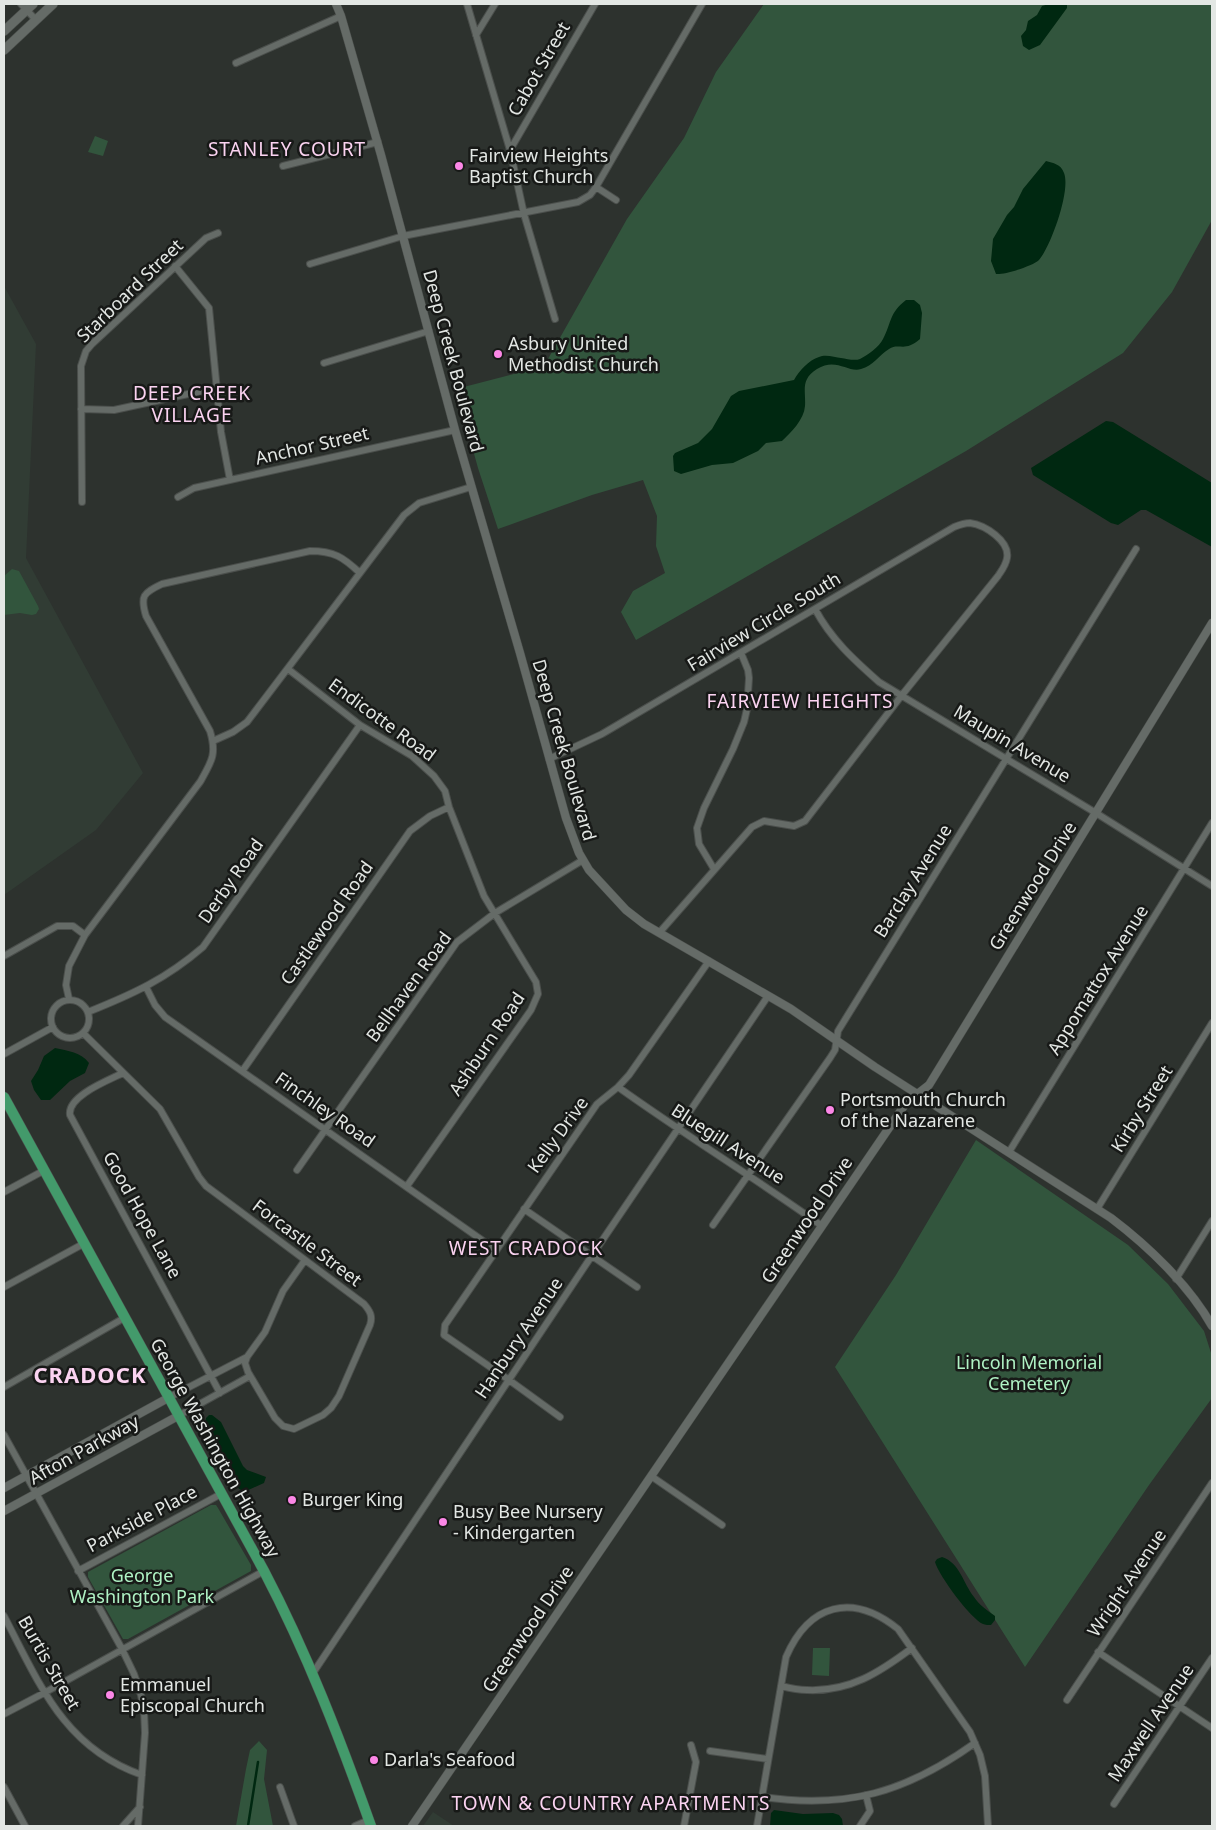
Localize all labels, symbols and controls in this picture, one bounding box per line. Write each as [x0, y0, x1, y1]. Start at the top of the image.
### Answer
street label: Cabot Street [502, 17, 575, 120]
district label: STANLEY COURT [208, 136, 366, 162]
place label: Fairview Heights Baptist Church [469, 143, 608, 188]
marker: Fairview Heights Baptist Church [453, 160, 465, 172]
street label: Starboard Street [71, 233, 188, 347]
street label: Deep Creek Boulevard [418, 267, 490, 455]
place label: Asbury United Methodist Church [508, 331, 659, 376]
marker: Asbury United Methodist Church [492, 348, 504, 360]
district label: DEEP CREEK VILLAGE [133, 380, 251, 428]
street label: Anchor Street [253, 420, 371, 470]
street label: Fairview Circle South [682, 566, 845, 676]
street label: Deep Creek Boulevard [528, 656, 602, 843]
street label: Endicotte Road [324, 672, 441, 766]
district label: FAIRVIEW HEIGHTS [707, 688, 893, 714]
street label: Maupin Avenue [950, 699, 1075, 787]
street label: Greenwood Drive [983, 816, 1081, 955]
street label: Barclay Avenue [868, 819, 957, 942]
street label: Derby Road [192, 833, 268, 928]
street label: Castlewood Road [274, 856, 378, 989]
street label: Appomattox Avenue [1041, 900, 1153, 1059]
street label: Bellhaven Road [360, 926, 456, 1046]
street label: Ashburn Road [443, 987, 530, 1100]
street label: Kirby Street [1105, 1060, 1178, 1156]
street label: Finchley Road [271, 1066, 380, 1152]
place label: Portsmouth Church of the Nazarene [840, 1087, 1006, 1132]
street label: Kelly Drive [521, 1091, 593, 1177]
street label: Bluegill Avenue [667, 1098, 790, 1189]
marker: Portsmouth Church of the Nazarene [824, 1104, 836, 1116]
street label: Good Hope Lane [98, 1147, 188, 1282]
street label: Greenwood Drive [755, 1151, 857, 1287]
street label: Forcastle Street [248, 1193, 367, 1291]
district label: WEST CRADOCK [449, 1235, 603, 1261]
street label: Hanbury Avenue [469, 1272, 568, 1403]
street label: George Washington Highway [145, 1334, 287, 1562]
park label: Lincoln Memorial Cemetery [956, 1350, 1102, 1395]
district label: CRADOCK [33, 1359, 147, 1389]
street label: Afton Parkway [24, 1409, 144, 1489]
street label: Parkside Place [82, 1479, 201, 1557]
place label: Burger King [302, 1487, 403, 1511]
marker: Burger King [286, 1494, 298, 1506]
place label: Busy Bee Nursery - Kindergarten [453, 1499, 603, 1544]
marker: Busy Bee Nursery - Kindergarten [437, 1516, 449, 1528]
street label: Wright Avenue [1081, 1524, 1171, 1641]
street label: Greenwood Drive [476, 1560, 578, 1696]
park label: George Washington Park [70, 1563, 215, 1608]
street label: Burtis Street [13, 1611, 87, 1714]
street label: Maxwell Avenue [1102, 1659, 1199, 1786]
place label: Emmanuel Episcopal Church [120, 1672, 265, 1717]
marker: Emmanuel Episcopal Church [104, 1689, 116, 1701]
place label: Darla's Seafood [384, 1747, 515, 1771]
marker: Darla's Seafood [368, 1754, 380, 1766]
district label: TOWN & COUNTRY APARTMENTS [451, 1790, 771, 1816]

